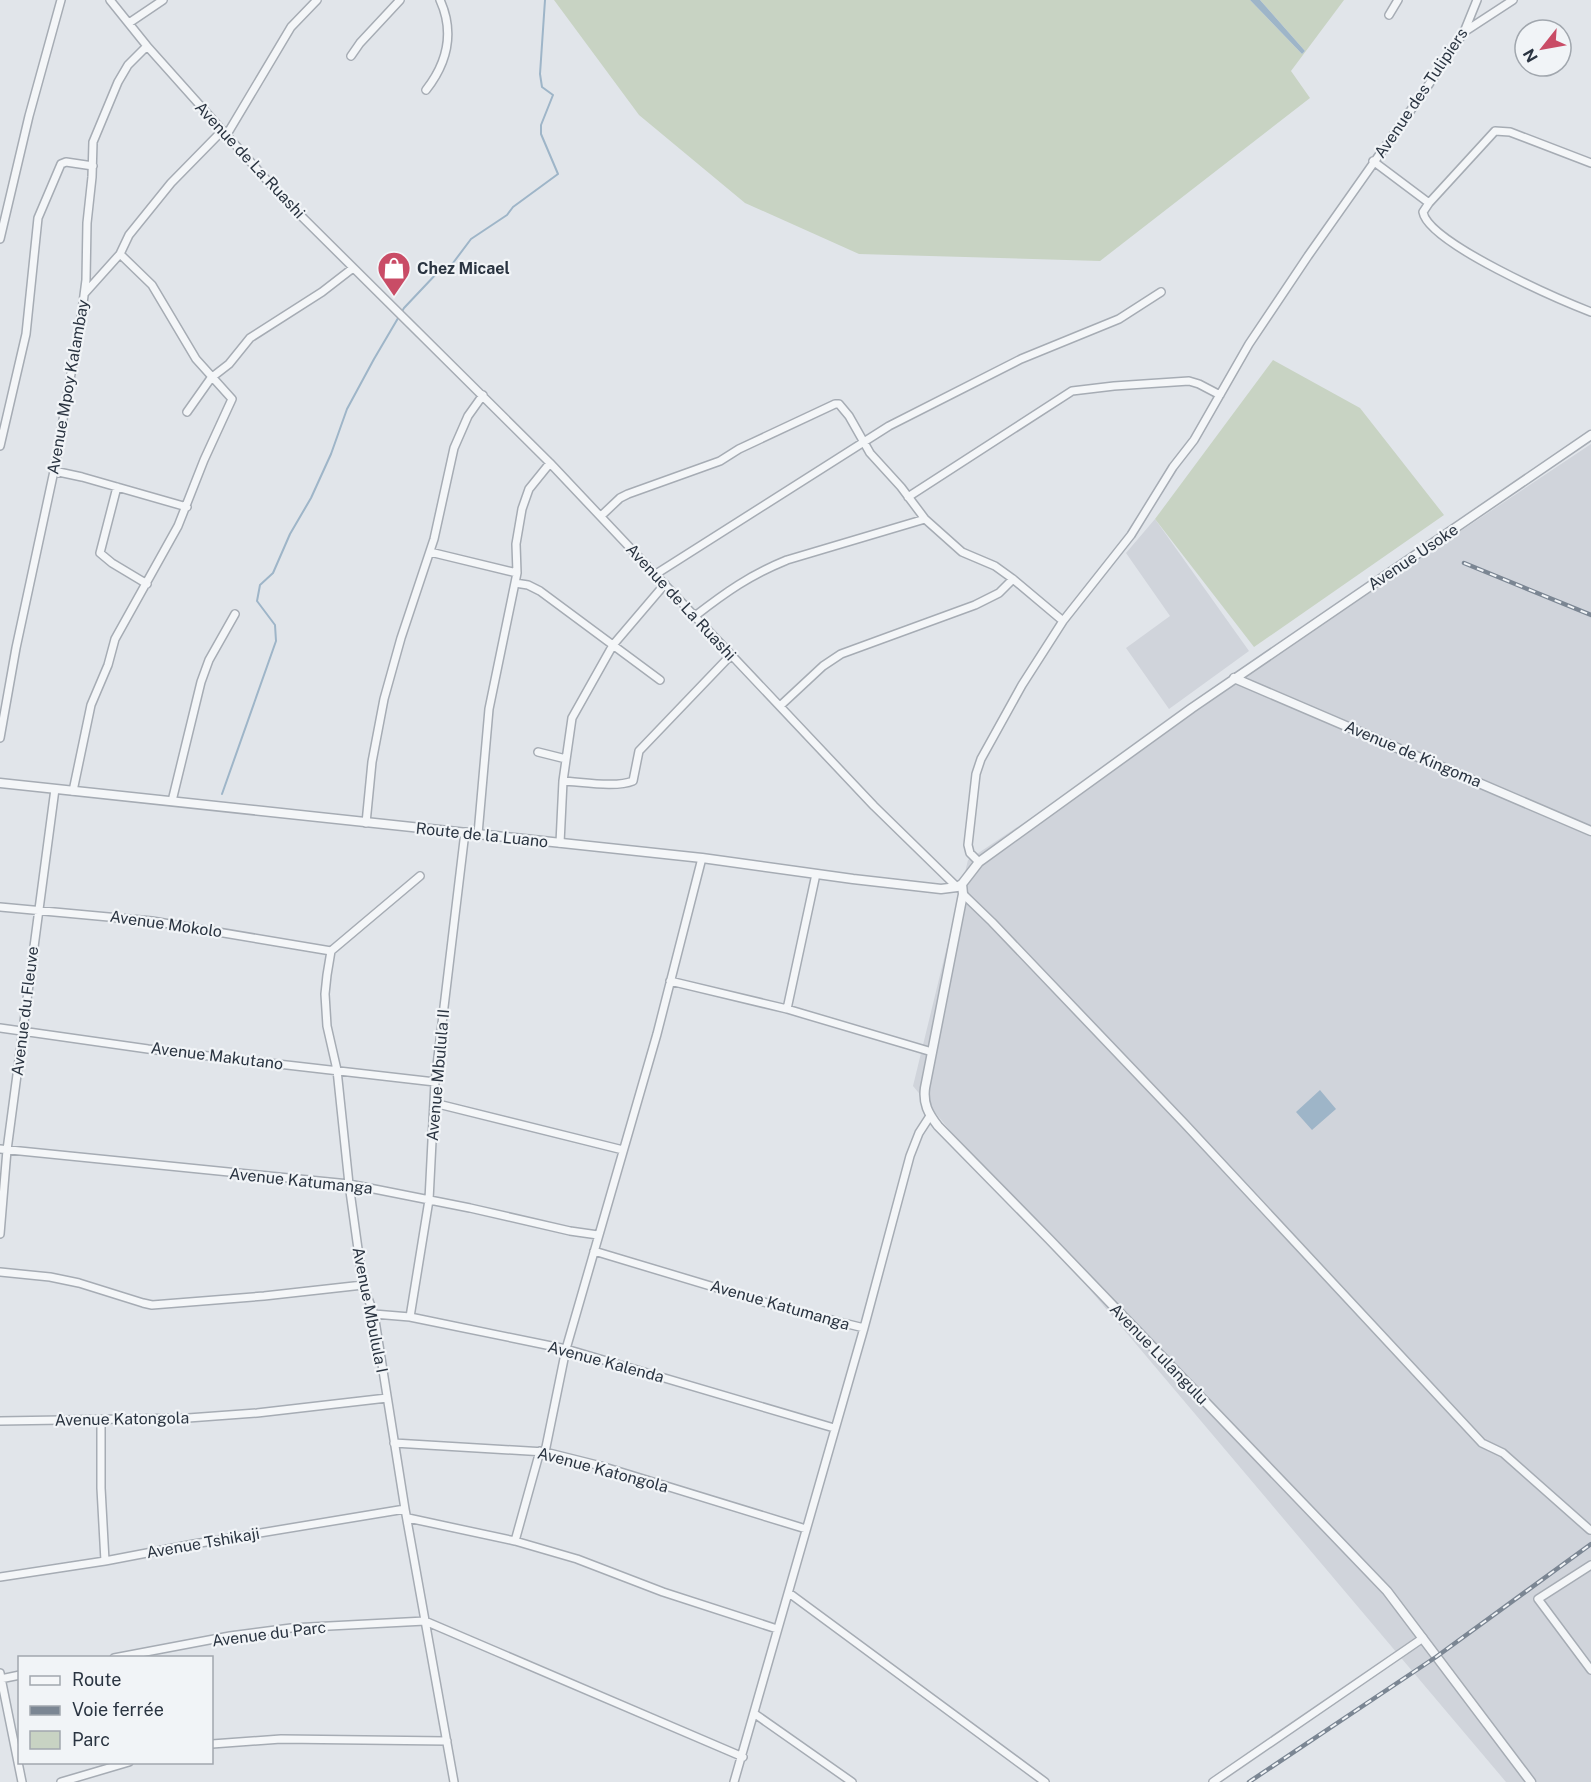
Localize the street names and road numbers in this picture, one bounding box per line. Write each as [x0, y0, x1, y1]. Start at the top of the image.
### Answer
street label: Avenue des Tulipiers [1370, 24, 1472, 162]
street label: Avenue de La Ruashi [191, 98, 309, 222]
street label: Avenue Mpoy Kalambay [43, 298, 93, 476]
street label: Avenue Usoke [1364, 520, 1462, 594]
street label: Avenue de La Ruashi [622, 540, 740, 664]
street label: Avenue de Kingoma [1342, 717, 1484, 791]
street label: Route de la Luano [415, 819, 549, 851]
street label: Avenue Mokolo [109, 907, 223, 941]
street label: Avenue du Fleuve [8, 945, 42, 1077]
street label: Avenue Mbulula II [423, 1008, 453, 1142]
street label: Avenue Makutano [150, 1038, 284, 1074]
street label: Avenue Katumanga [228, 1164, 374, 1198]
street label: Avenue Mbulula I [348, 1245, 392, 1375]
street label: Avenue Katumanga [708, 1276, 852, 1334]
street label: Avenue Lulangulu [1106, 1299, 1212, 1409]
street label: Avenue Kalenda [546, 1337, 666, 1387]
street label: Avenue Katongola [55, 1408, 189, 1430]
street label: Avenue Katongola [535, 1443, 671, 1497]
street label: Avenue Tshikaji [145, 1524, 261, 1562]
street label: Avenue du Parc [211, 1618, 327, 1650]

